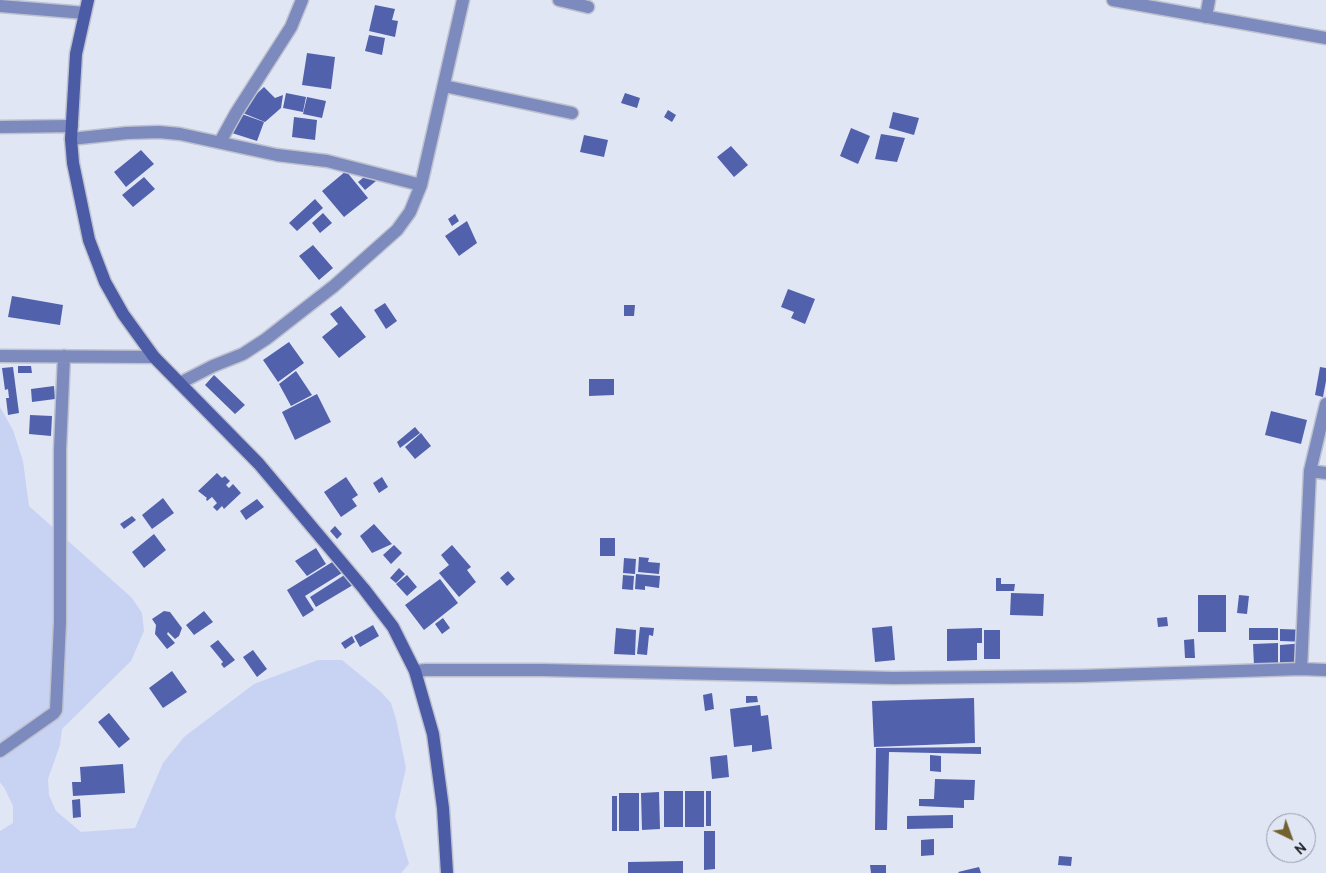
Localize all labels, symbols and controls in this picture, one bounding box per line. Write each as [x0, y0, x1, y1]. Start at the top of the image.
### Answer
north arrow [1266, 813, 1316, 863]
text: N [1291, 838, 1310, 858]

